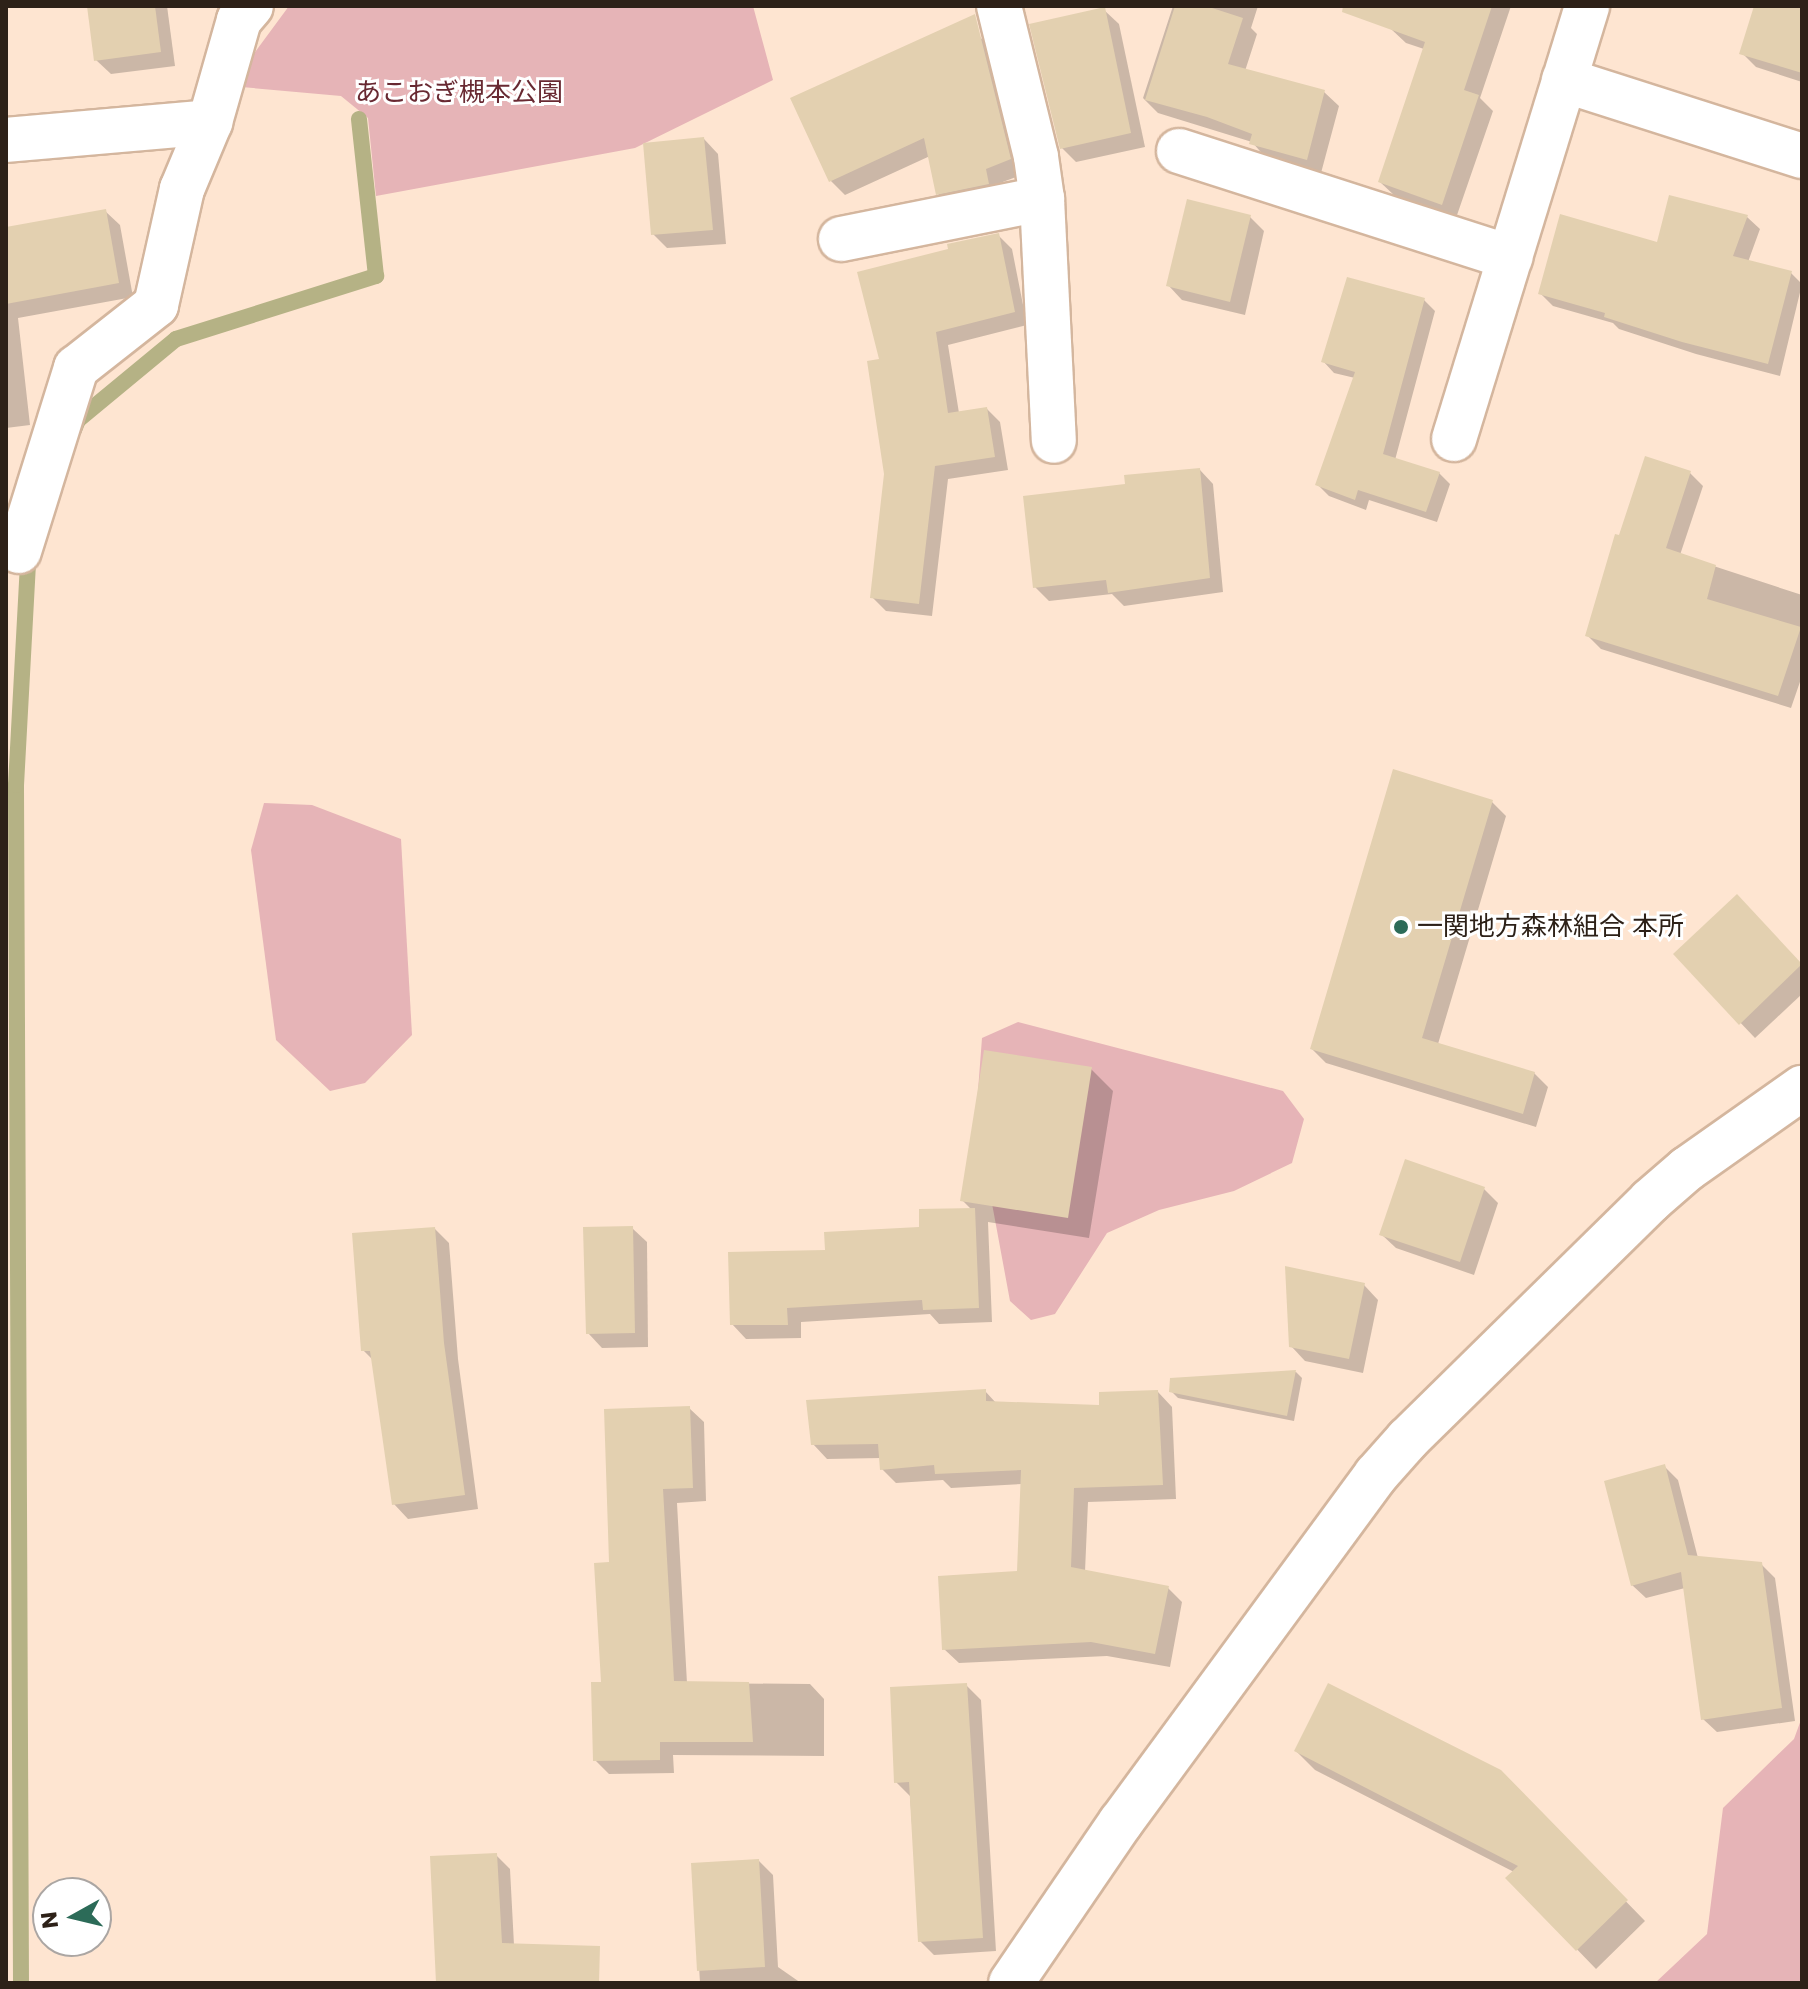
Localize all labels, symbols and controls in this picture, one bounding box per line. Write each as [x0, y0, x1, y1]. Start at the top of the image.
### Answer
park label: あこおぎ槻本公園 [355, 77, 563, 109]
place label: 一関地方森林組合 本所 [1417, 911, 1684, 943]
marker: 一関地方森林組合 本所 [1392, 918, 1410, 936]
north arrow [32, 1877, 112, 1957]
text: N [33, 1910, 66, 1930]

